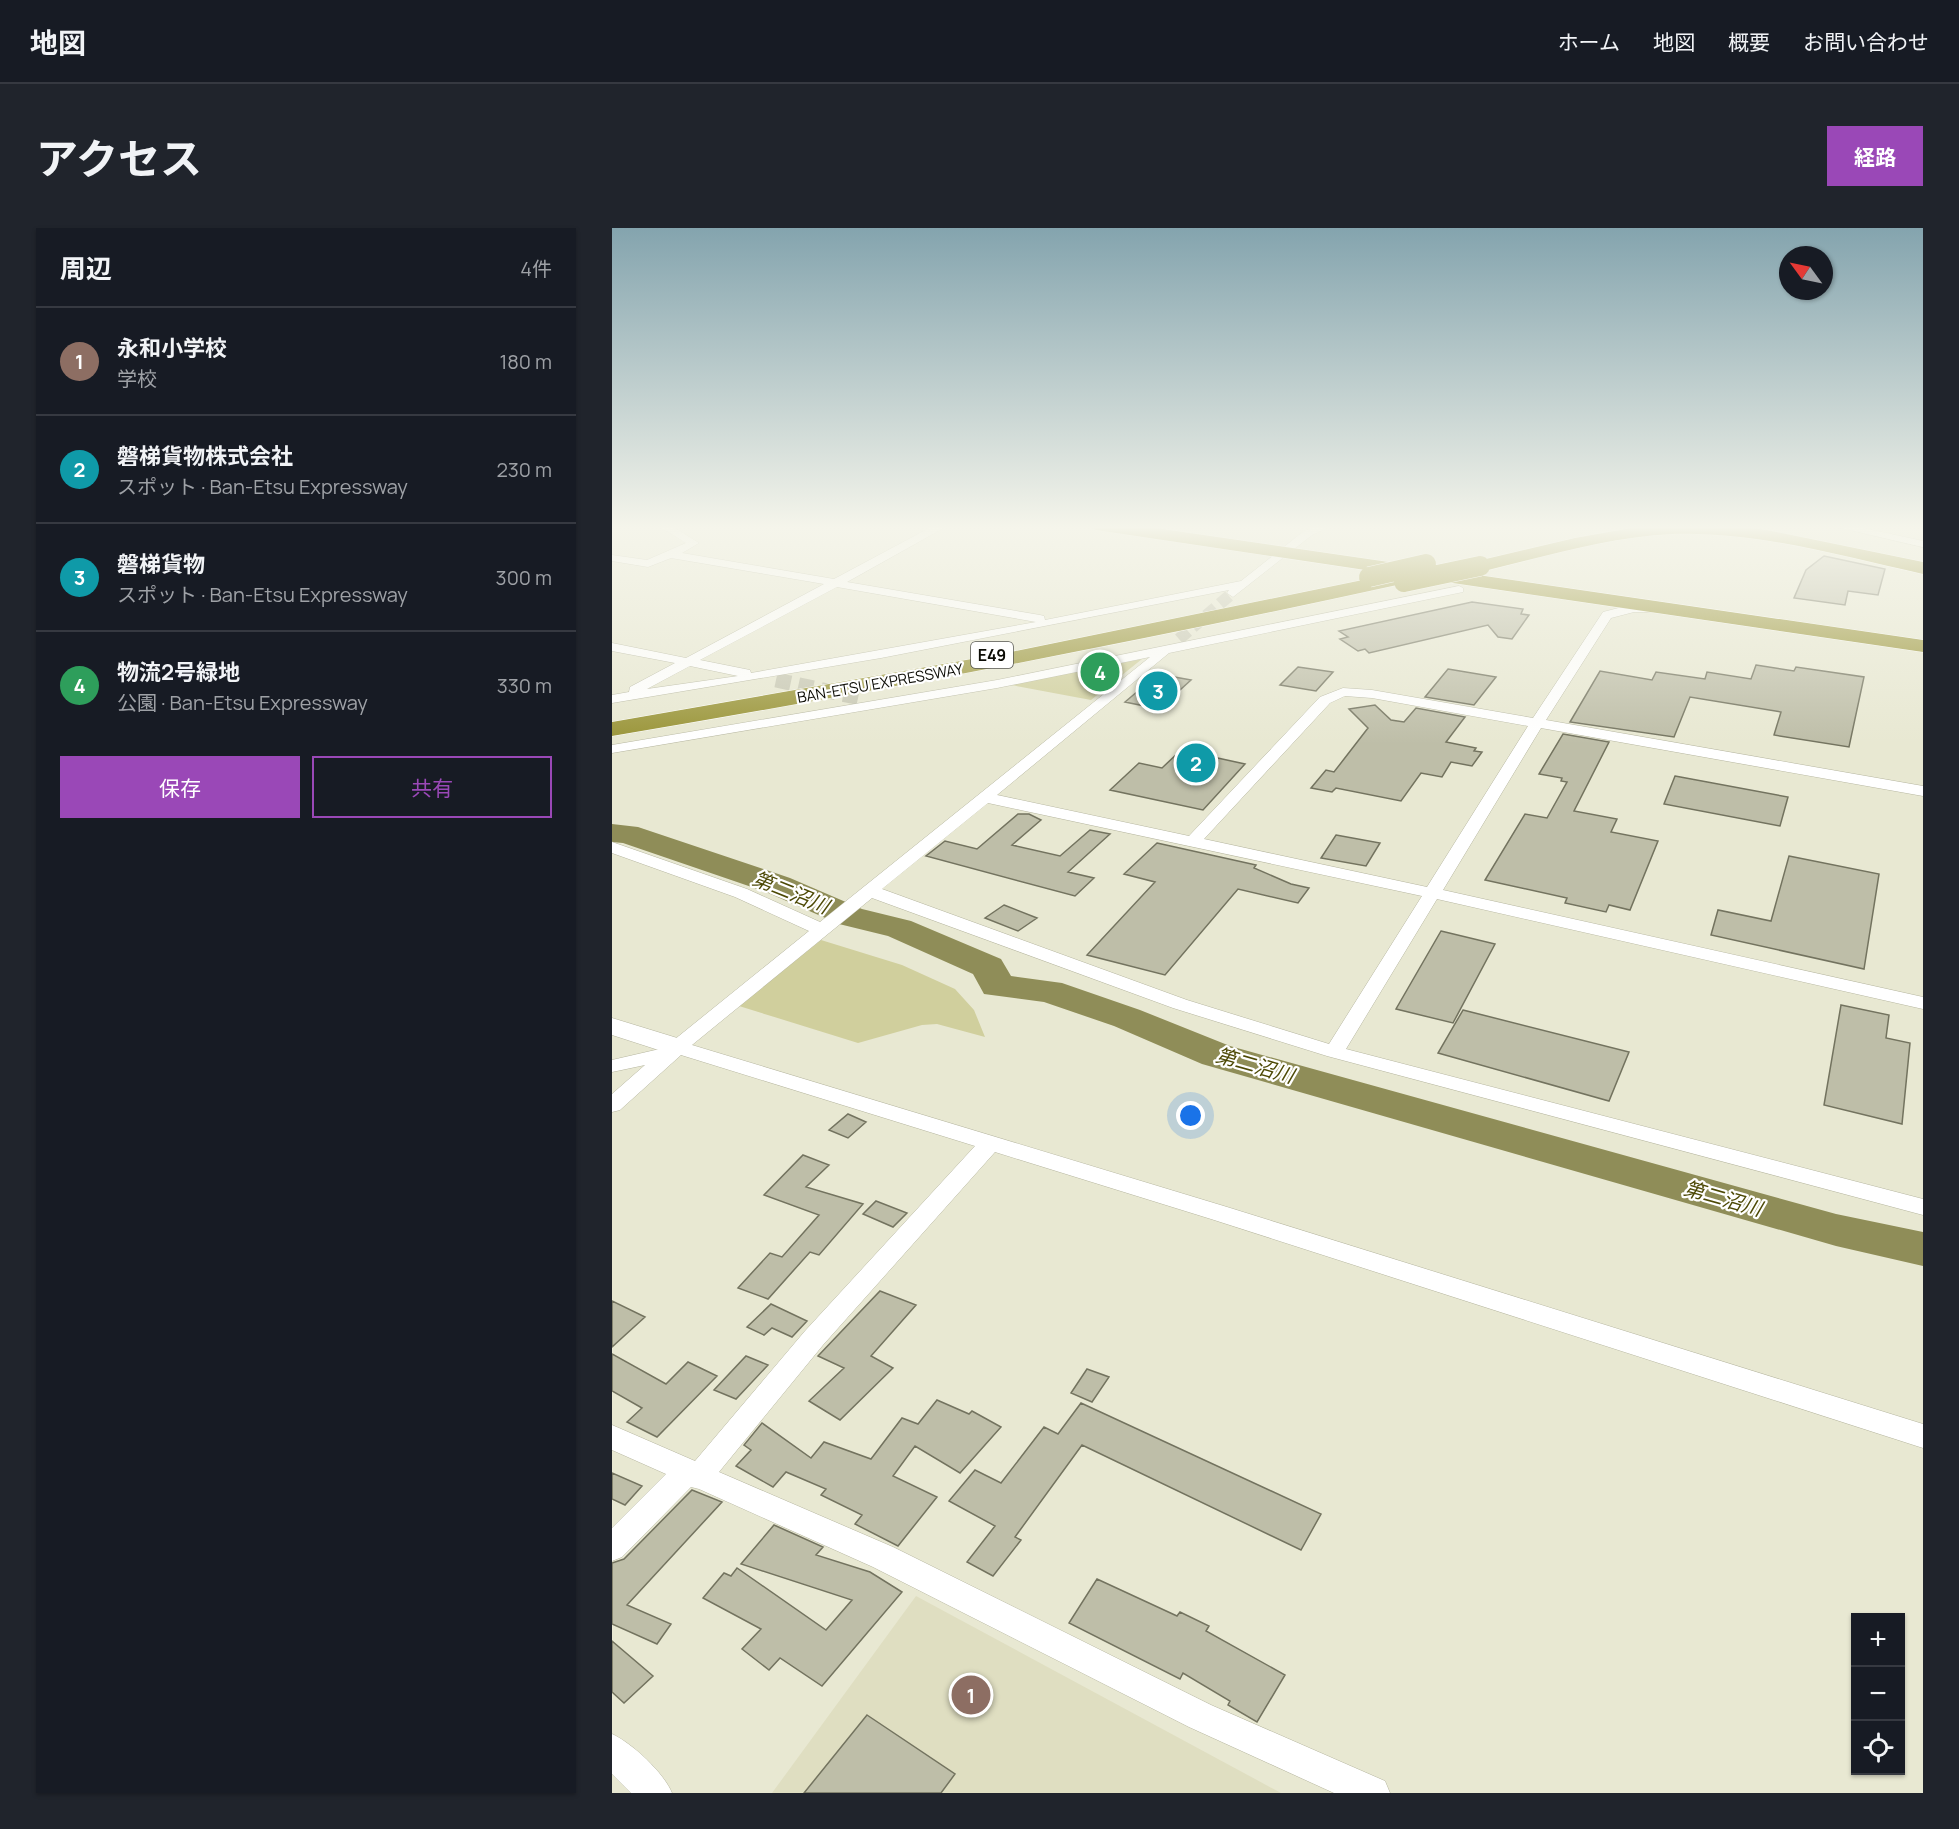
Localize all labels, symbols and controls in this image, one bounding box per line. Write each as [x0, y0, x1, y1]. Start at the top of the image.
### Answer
text: 地図 [30, 23, 86, 61]
text: ホーム [1558, 28, 1620, 56]
text: 地図 [1653, 28, 1695, 56]
text: 概要 [1728, 28, 1770, 56]
text: お問い合わせ [1803, 28, 1929, 56]
button: 経路 [1827, 126, 1923, 186]
text: アクセス [36, 129, 202, 187]
north arrow [1779, 246, 1833, 300]
text: 周辺 [60, 250, 112, 286]
text: 4件 [520, 255, 552, 282]
text: 永和小学校 [117, 333, 227, 363]
text: 1 [75, 348, 84, 375]
text: 180 m [499, 348, 552, 375]
text: 学校 [117, 365, 157, 392]
text: 磐梯貨物株式会社 [117, 441, 293, 471]
text: 2 [74, 456, 85, 483]
text: 230 m [496, 456, 552, 483]
text: スポット · Ban-Etsu Expressway [117, 473, 408, 500]
text: 磐梯貨物 [117, 549, 205, 579]
text: 3 [74, 564, 85, 591]
text: 300 m [496, 564, 552, 591]
text: スポット · Ban-Etsu Expressway [117, 581, 408, 608]
road number: E49 [971, 642, 1013, 668]
pin: 4 [1080, 650, 1120, 694]
text: 物流2号緑地 [117, 657, 240, 687]
street label: BAN-ETSU EXPRESSWAY [795, 658, 965, 708]
pin: 3 [1138, 668, 1178, 714]
text: 4 [73, 672, 86, 699]
text: 330 m [497, 672, 552, 699]
text: 公園 · Ban-Etsu Expressway [117, 689, 368, 716]
pin: 2 [1176, 740, 1216, 786]
button: 保存 [60, 756, 300, 818]
button: 共有 [312, 756, 552, 818]
water label: 第二沼川 [749, 864, 835, 920]
water label: 第二沼川 [1213, 1041, 1299, 1090]
your location [1176, 1101, 1205, 1130]
water label: 第二沼川 [1681, 1174, 1767, 1223]
map controls [1851, 1613, 1905, 1775]
button: + [1851, 1613, 1905, 1667]
button: − [1851, 1667, 1905, 1721]
pin: 1 [952, 1672, 990, 1718]
button: locate [1851, 1721, 1905, 1775]

